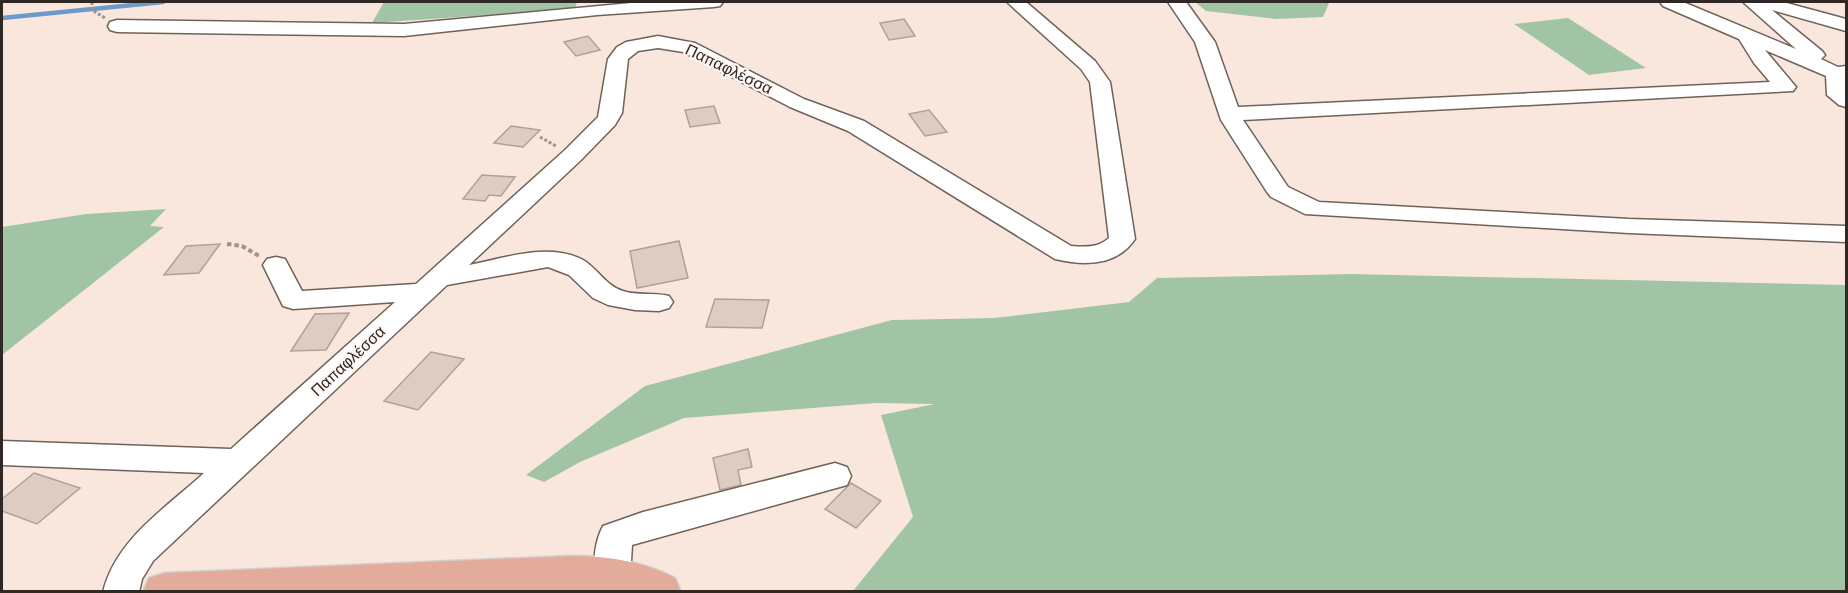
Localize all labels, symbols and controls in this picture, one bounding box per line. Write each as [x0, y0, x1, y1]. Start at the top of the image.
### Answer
street label: Παπαφλέσσα [682, 39, 776, 99]
street label: Παπαφλέσσα [306, 321, 390, 401]

